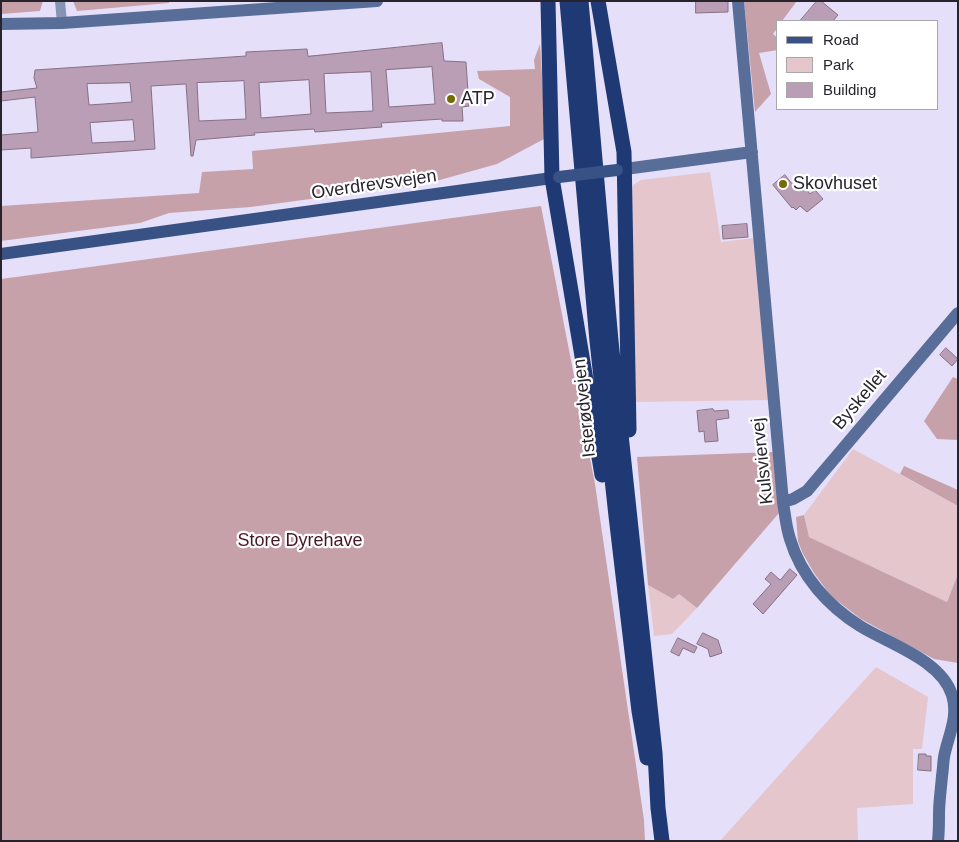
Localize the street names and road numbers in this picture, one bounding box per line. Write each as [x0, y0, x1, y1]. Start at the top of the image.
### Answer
street label: Overdrevsvejen [310, 166, 438, 204]
street label: Isterødvejen [569, 358, 601, 458]
street label: Byskellet [829, 365, 891, 435]
street label: Kulsviervej [748, 417, 778, 505]

